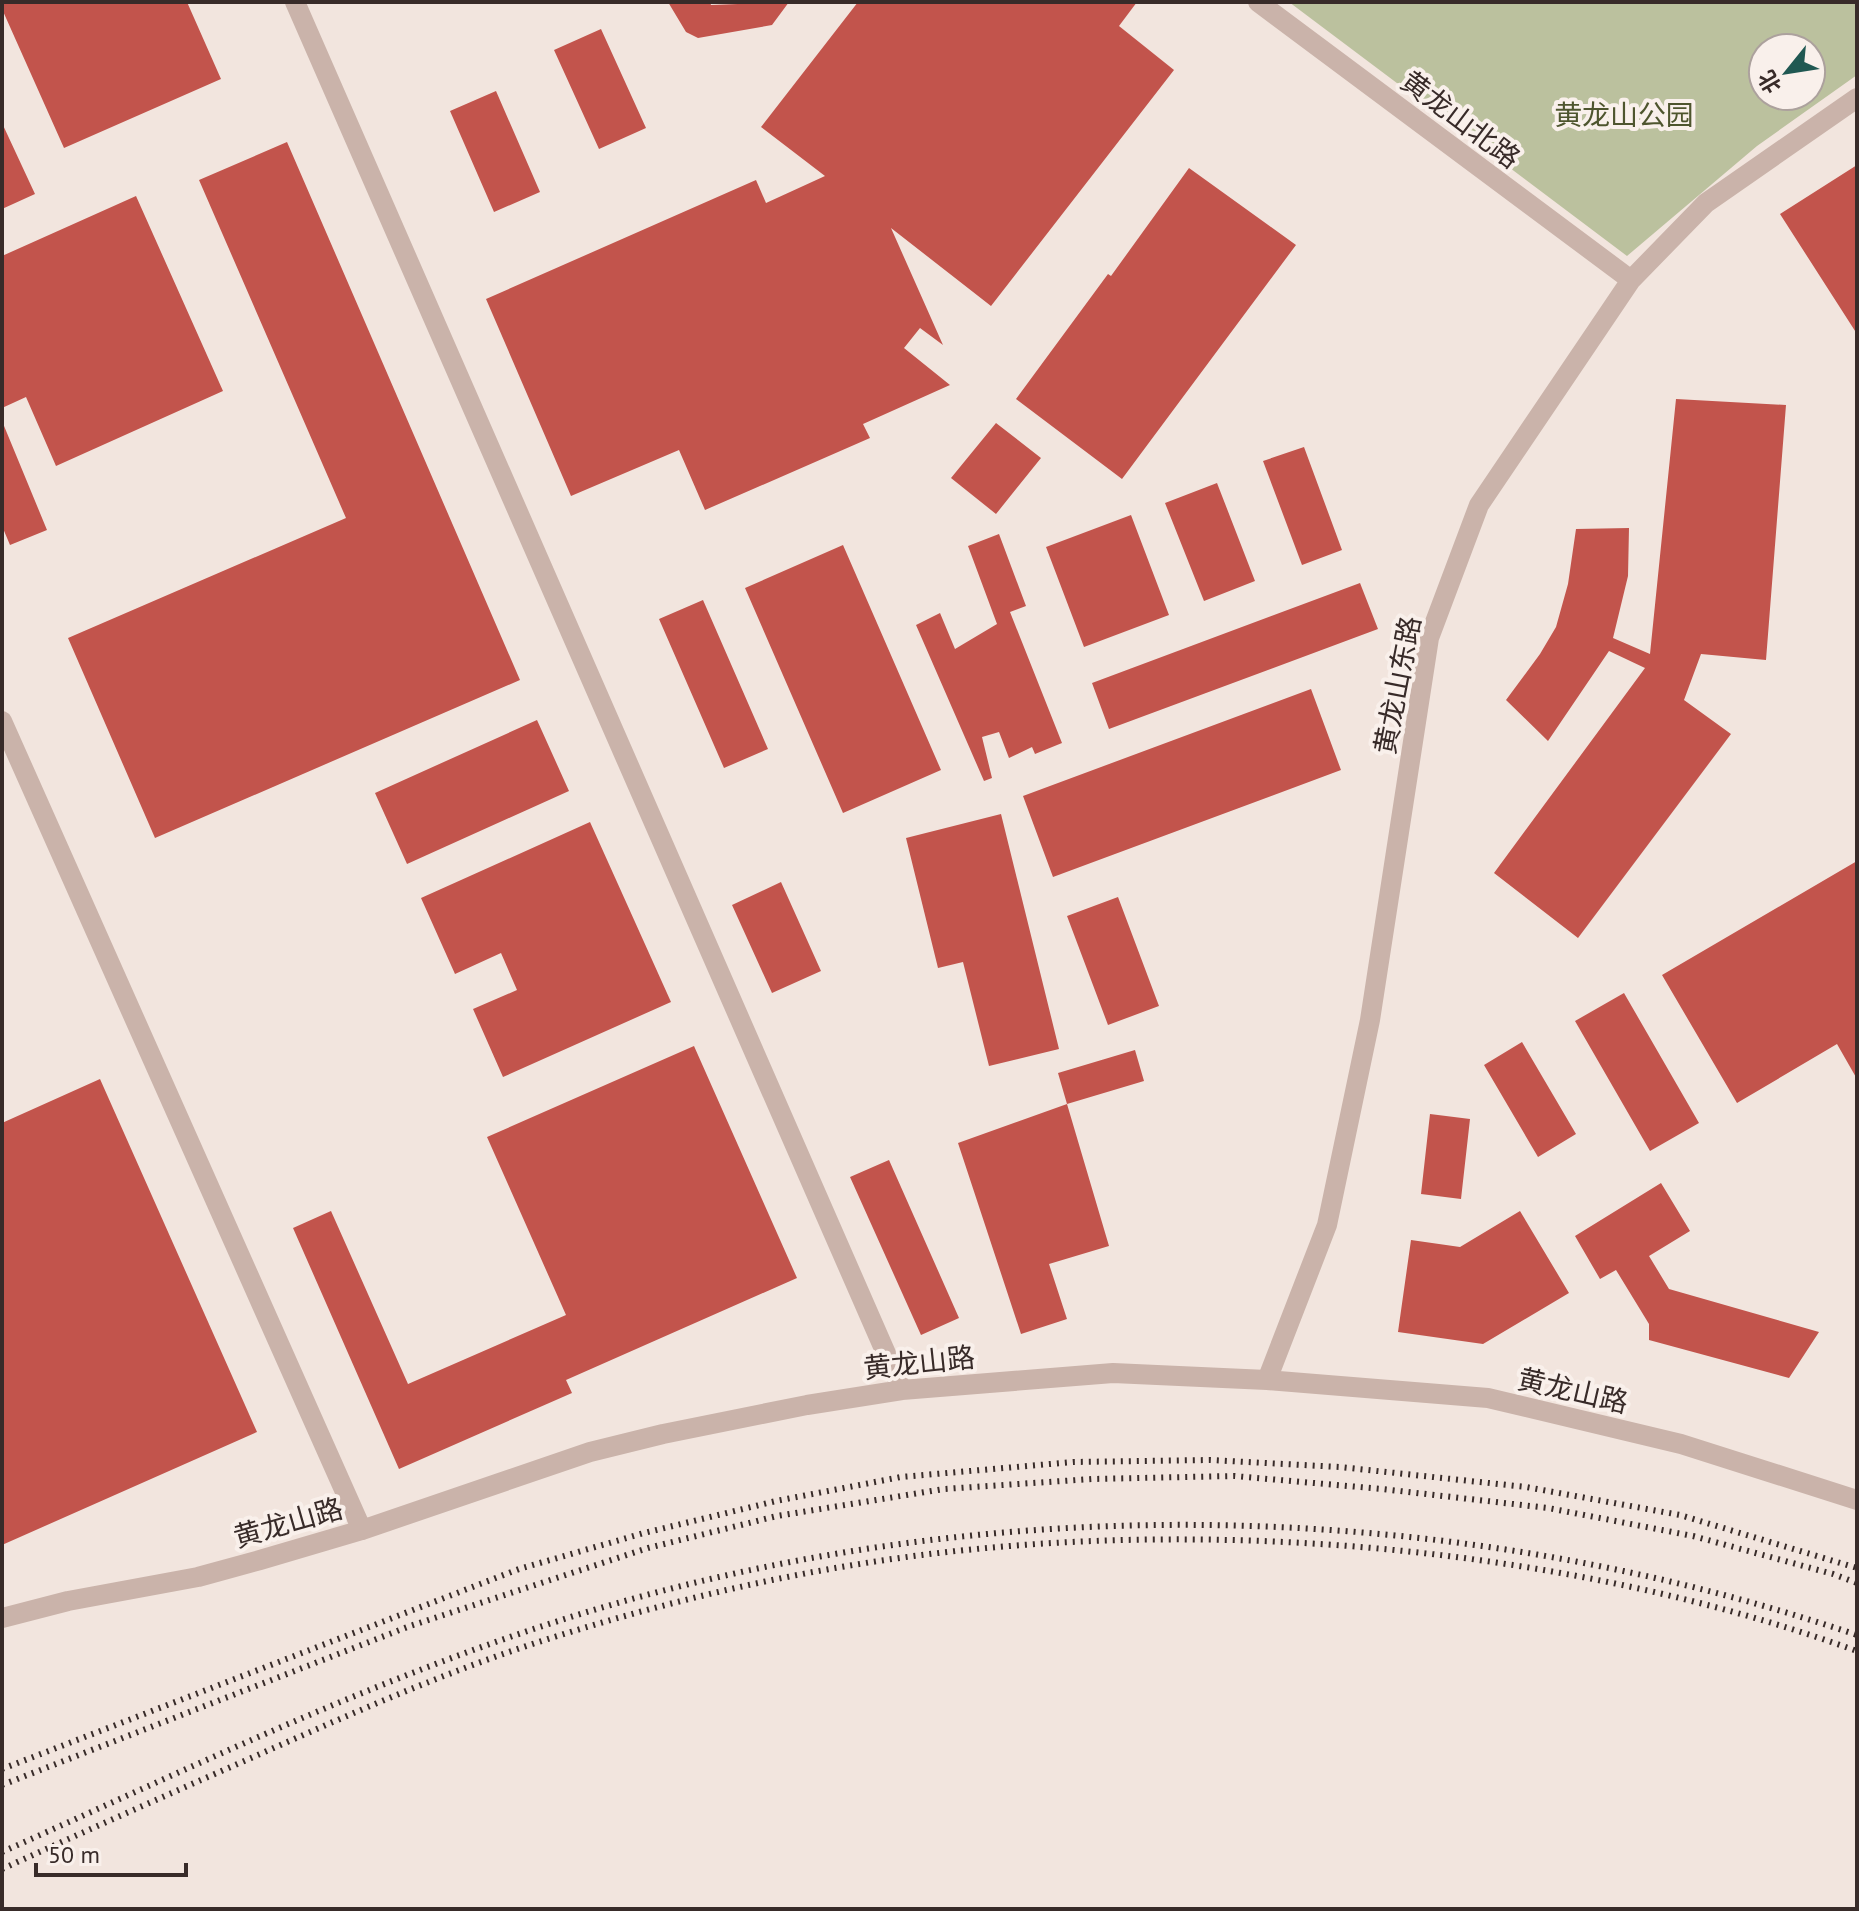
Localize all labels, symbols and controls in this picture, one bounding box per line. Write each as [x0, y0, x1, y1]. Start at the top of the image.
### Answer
north arrow [1747, 32, 1827, 112]
street label: 黄龙山北路 [1394, 62, 1528, 176]
text: 北 [1752, 65, 1787, 99]
park label: 黄龙山公园 [1554, 96, 1694, 133]
street label: 黄龙山东路 [1365, 613, 1429, 757]
street label: 黄龙山路 [861, 1338, 977, 1386]
street label: 黄龙山路 [1514, 1359, 1632, 1421]
street label: 黄龙山路 [229, 1489, 347, 1555]
scale bar [36, 1827, 186, 1877]
text: 50 m [48, 1839, 100, 1870]

